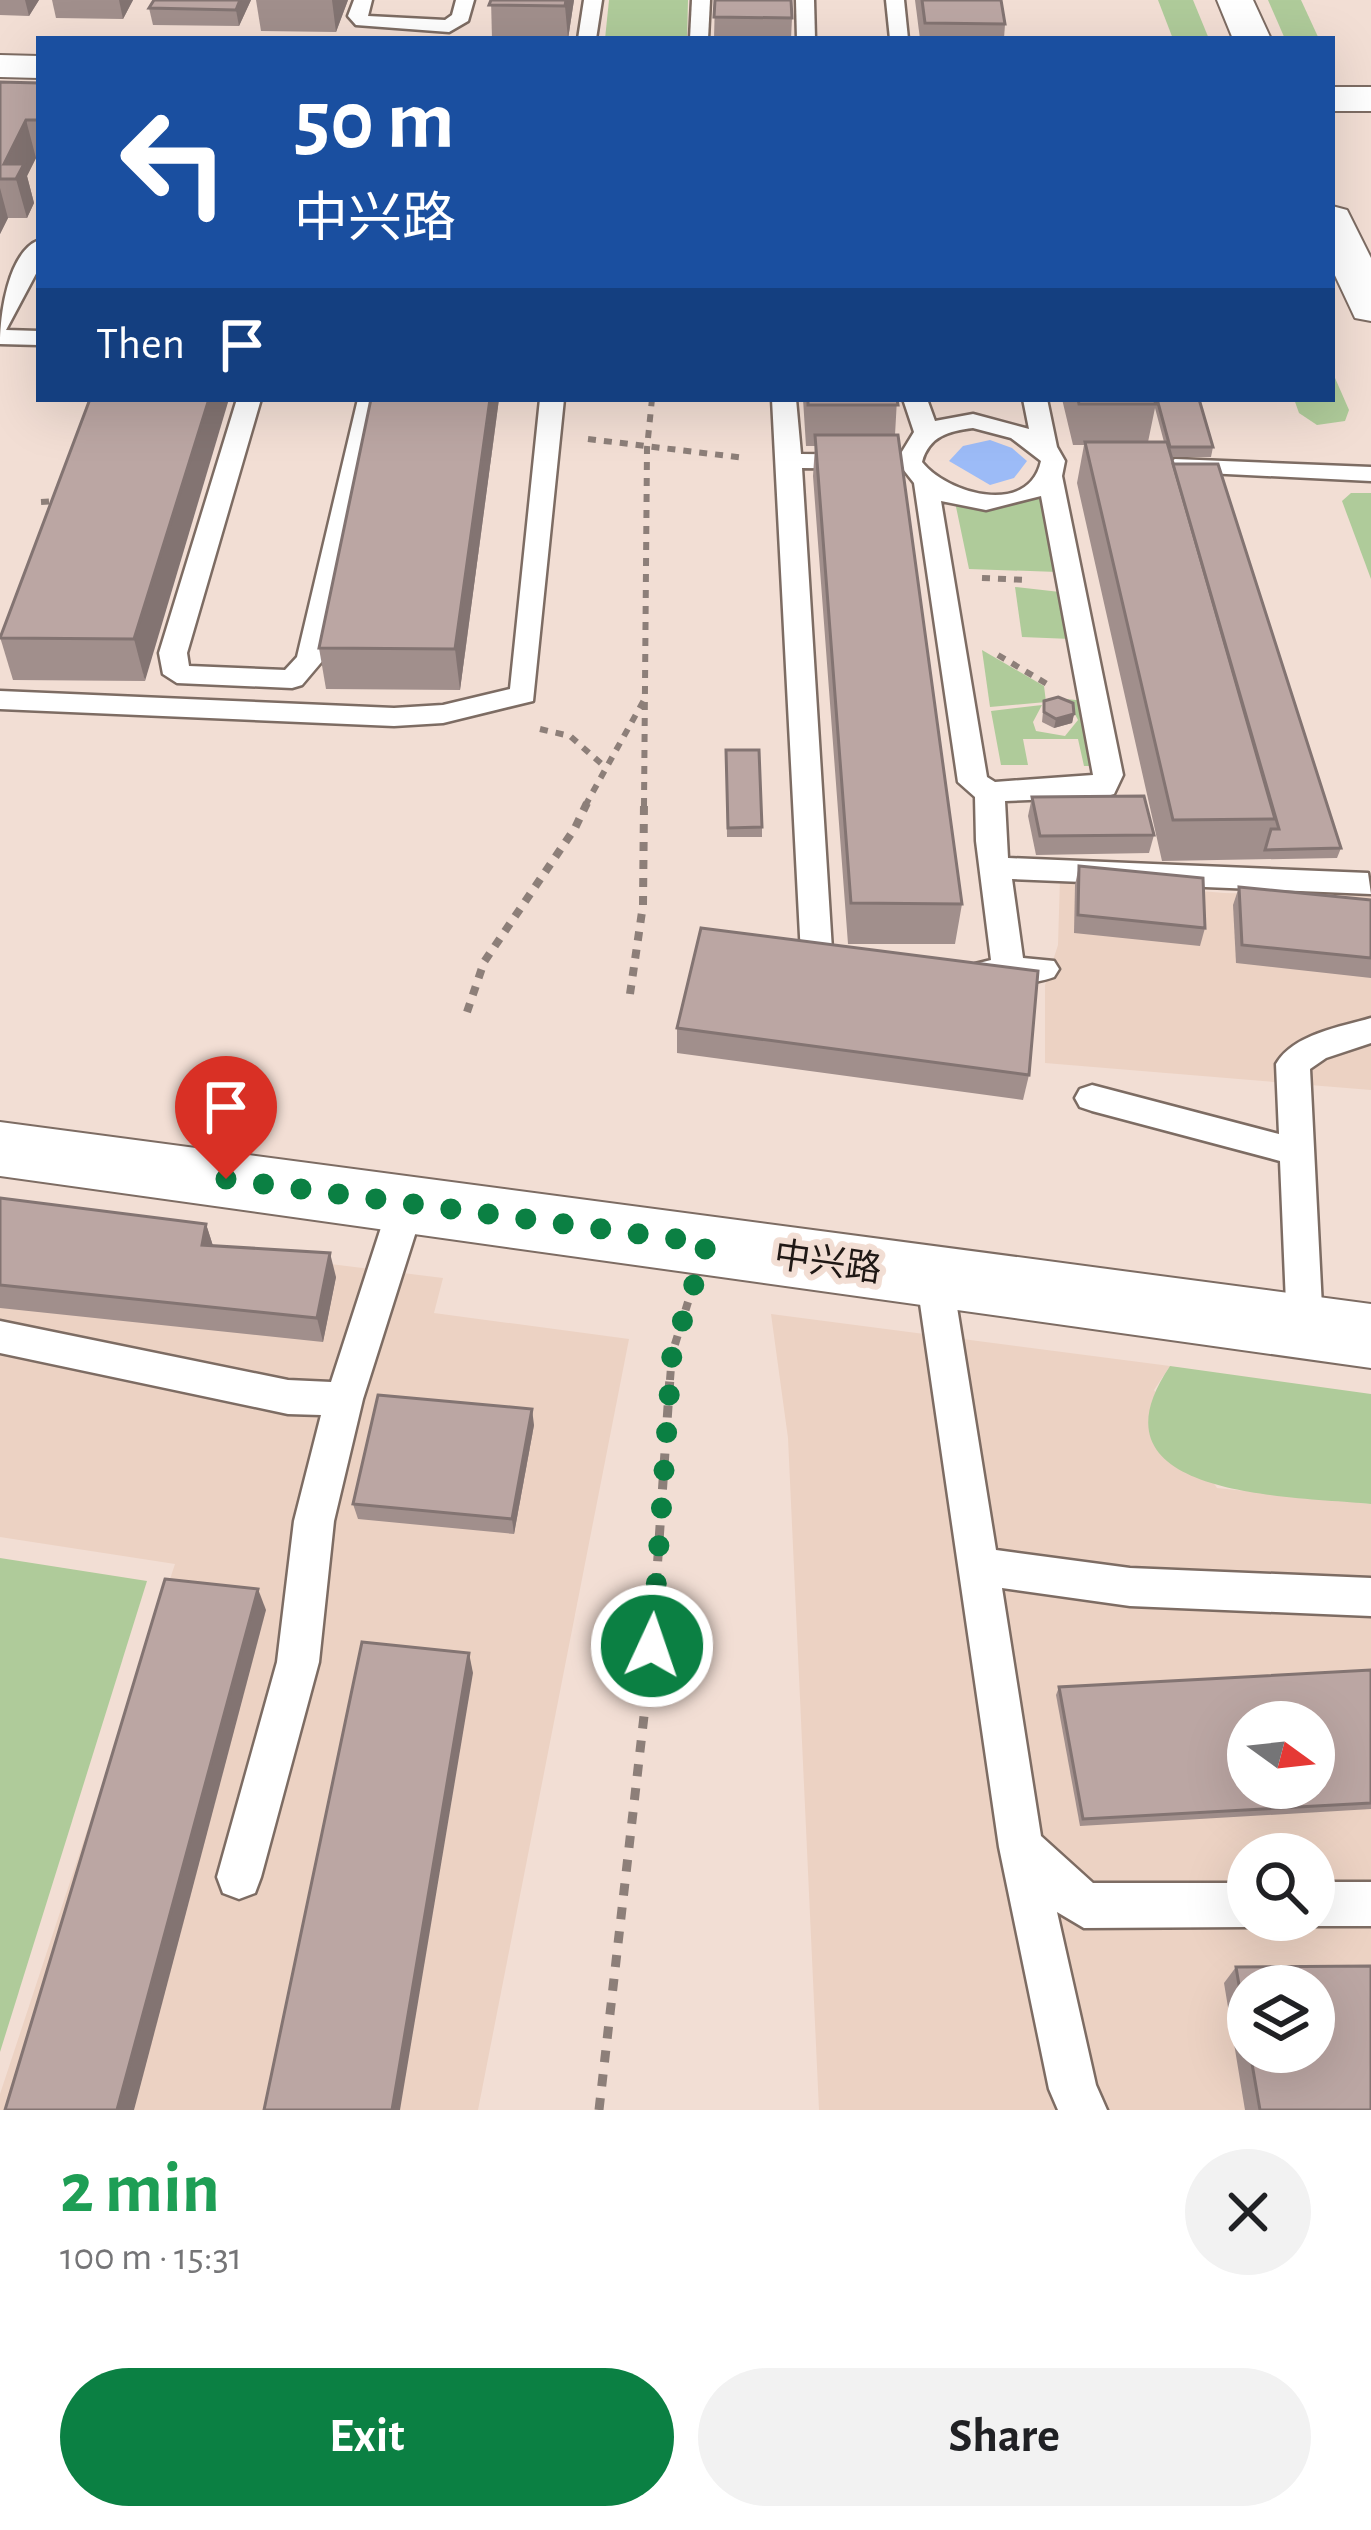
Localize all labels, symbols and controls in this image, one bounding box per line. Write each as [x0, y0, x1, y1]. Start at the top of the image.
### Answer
text: 50 m [294, 80, 455, 164]
icon: left [96, 84, 252, 240]
text: 中兴路 [294, 193, 456, 247]
icon: arrive [209, 312, 275, 378]
text: Then [96, 322, 185, 367]
pin [175, 1056, 277, 1179]
icon: arrive [193, 1074, 259, 1140]
street label: 中兴路 [772, 1236, 884, 1288]
position arrow [589, 1583, 715, 1709]
north arrow [1227, 1701, 1335, 1809]
map controls [1227, 1701, 1335, 2073]
button: search [1227, 1833, 1335, 1941]
button: layers [1227, 1965, 1335, 2073]
button: close [1185, 2149, 1311, 2275]
text: 2 min [60, 2153, 220, 2225]
text: 100 m · 15:31 [60, 2238, 242, 2277]
button: Exit [60, 2368, 674, 2506]
button: Share [698, 2368, 1311, 2506]

